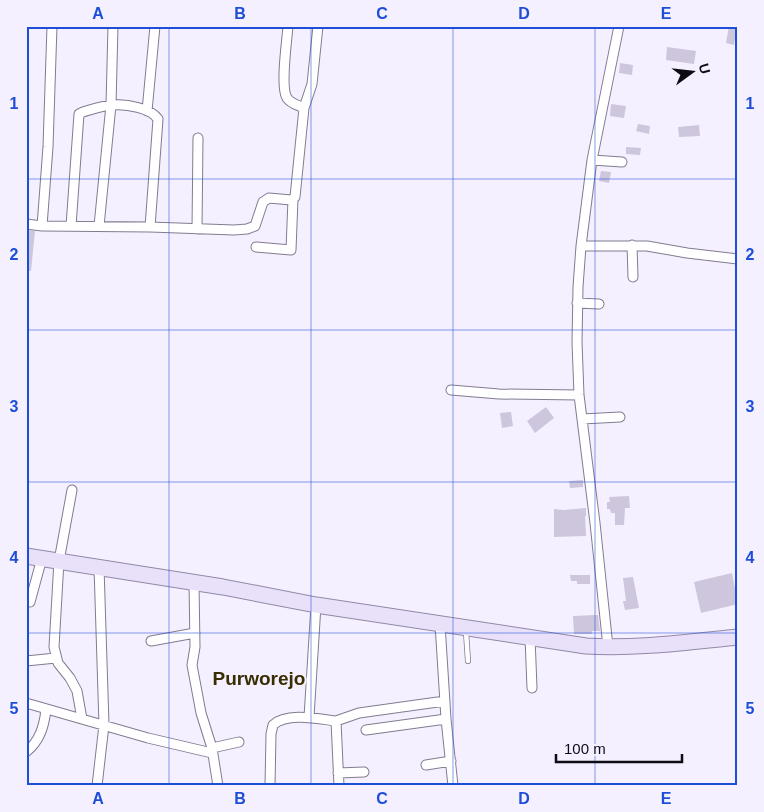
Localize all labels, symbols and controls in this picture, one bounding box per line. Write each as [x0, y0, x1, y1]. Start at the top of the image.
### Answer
text: A [92, 5, 104, 22]
text: B [234, 5, 246, 22]
text: C [376, 5, 388, 22]
text: D [518, 5, 530, 22]
text: E [661, 5, 672, 22]
north arrow [666, 48, 716, 98]
text: U [696, 62, 714, 76]
text: 1 [10, 95, 19, 112]
text: 1 [746, 95, 755, 112]
text: 2 [10, 246, 19, 263]
text: 2 [746, 246, 755, 263]
text: 3 [10, 398, 19, 415]
text: 3 [746, 398, 755, 415]
text: 4 [10, 549, 19, 566]
text: 4 [746, 549, 755, 566]
district label: Purworejo [213, 668, 305, 689]
text: 5 [10, 700, 19, 717]
text: 5 [746, 700, 755, 717]
scale bar [556, 732, 683, 764]
text: 100 m [564, 740, 606, 757]
text: A [92, 790, 104, 807]
text: B [234, 790, 246, 807]
text: C [376, 790, 388, 807]
text: D [518, 790, 530, 807]
text: E [661, 790, 672, 807]

